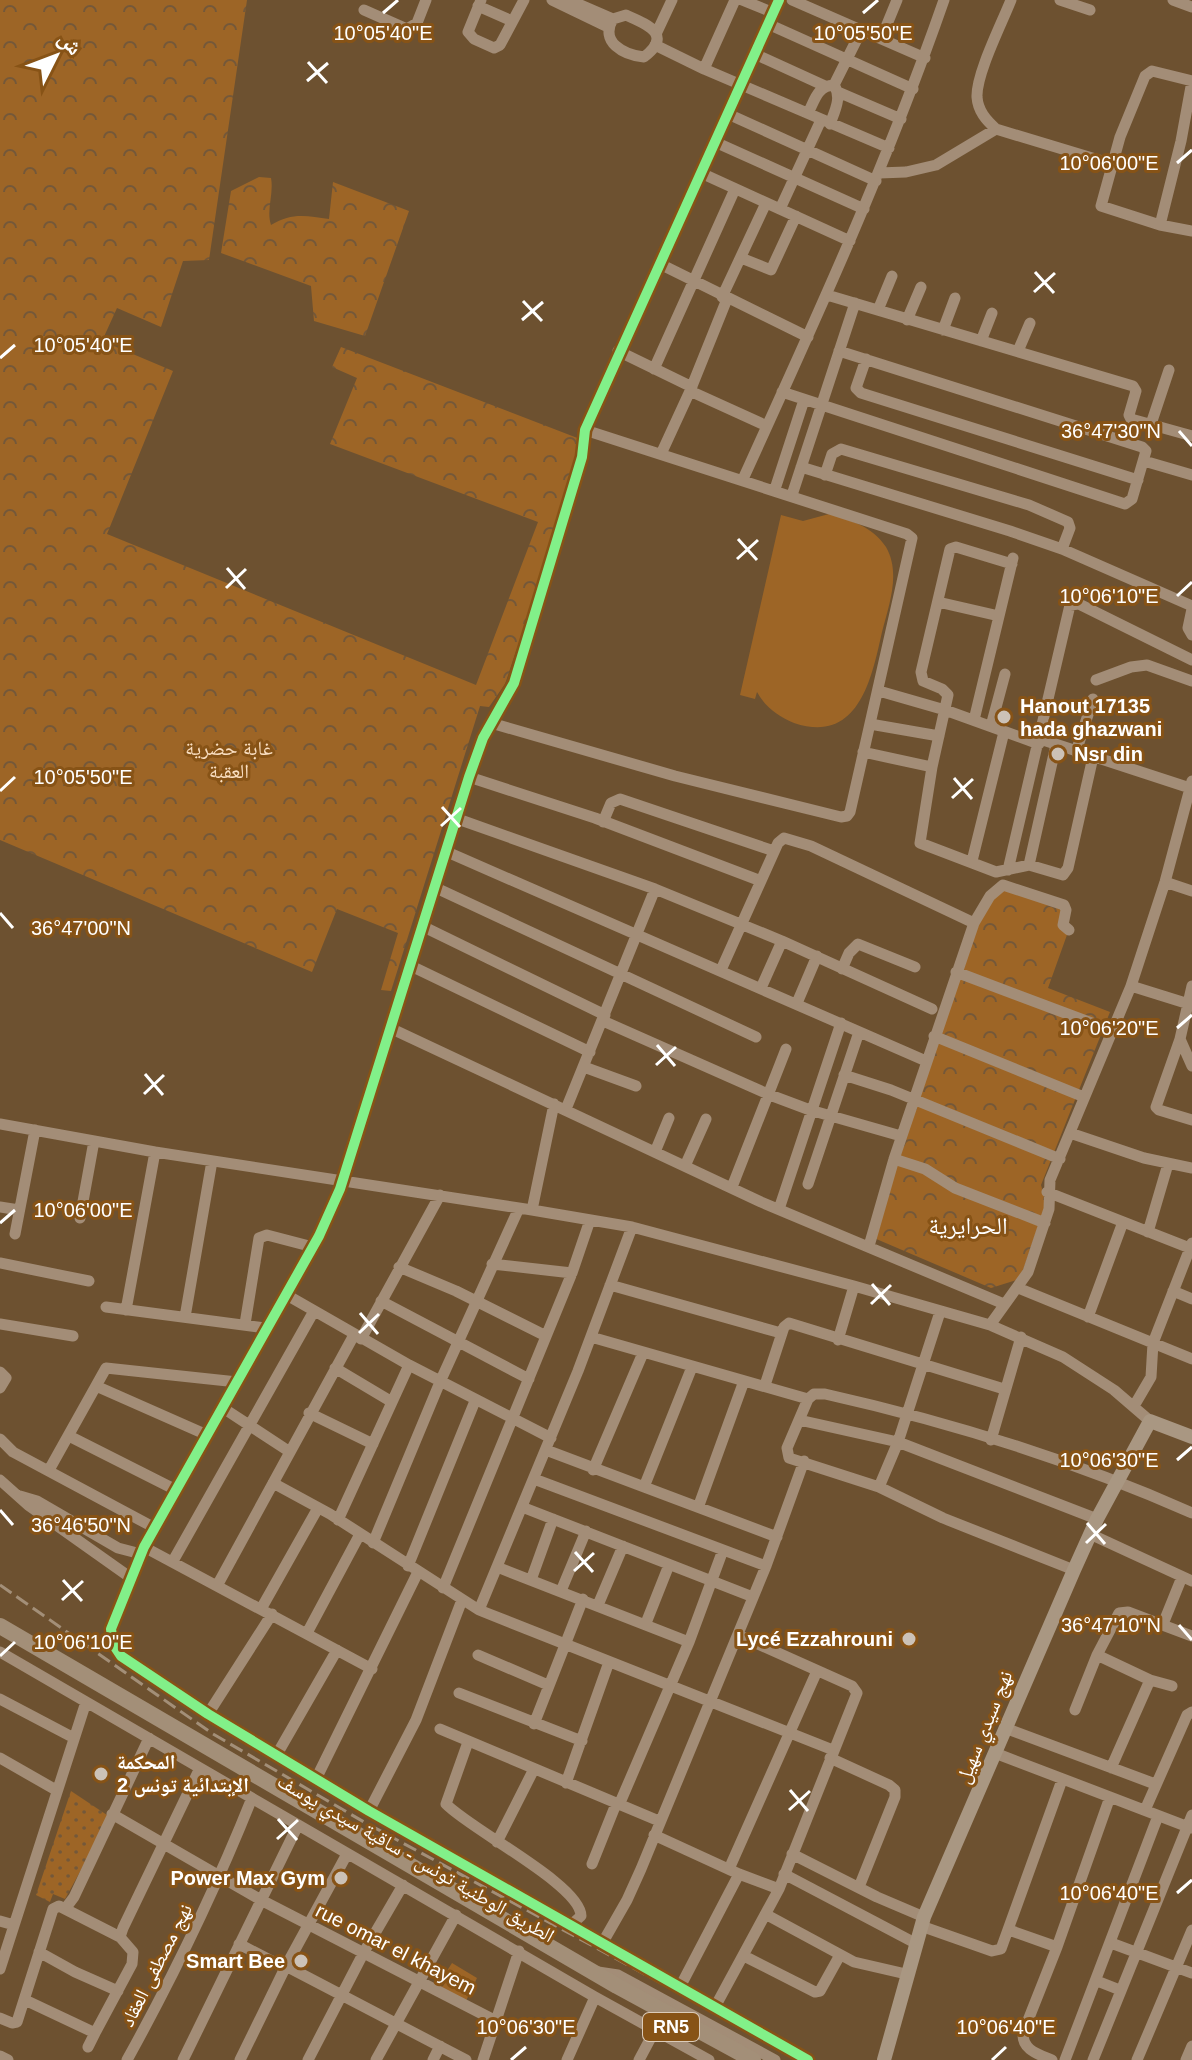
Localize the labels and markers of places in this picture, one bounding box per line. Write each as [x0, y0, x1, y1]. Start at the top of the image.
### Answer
place label: Hanout 17135 hada ghazwani [1020, 695, 1162, 740]
marker: Hanout 17135 hada ghazwani [995, 708, 1013, 726]
place label: Nsr din [1074, 743, 1143, 765]
marker: Nsr din [1049, 745, 1067, 763]
place label: Lycé Ezzahrouni [736, 1628, 893, 1650]
marker: Lycé Ezzahrouni [900, 1630, 918, 1648]
place label: المحكمة الإبتدائية تونس 2 [117, 1751, 249, 1798]
marker: المحكمة الإبتدائية تونس 2 [92, 1765, 110, 1783]
place label: Power Max Gym [170, 1867, 325, 1889]
marker: Power Max Gym [332, 1869, 350, 1887]
place label: Smart Bee [186, 1950, 285, 1972]
marker: Smart Bee [292, 1952, 310, 1970]

